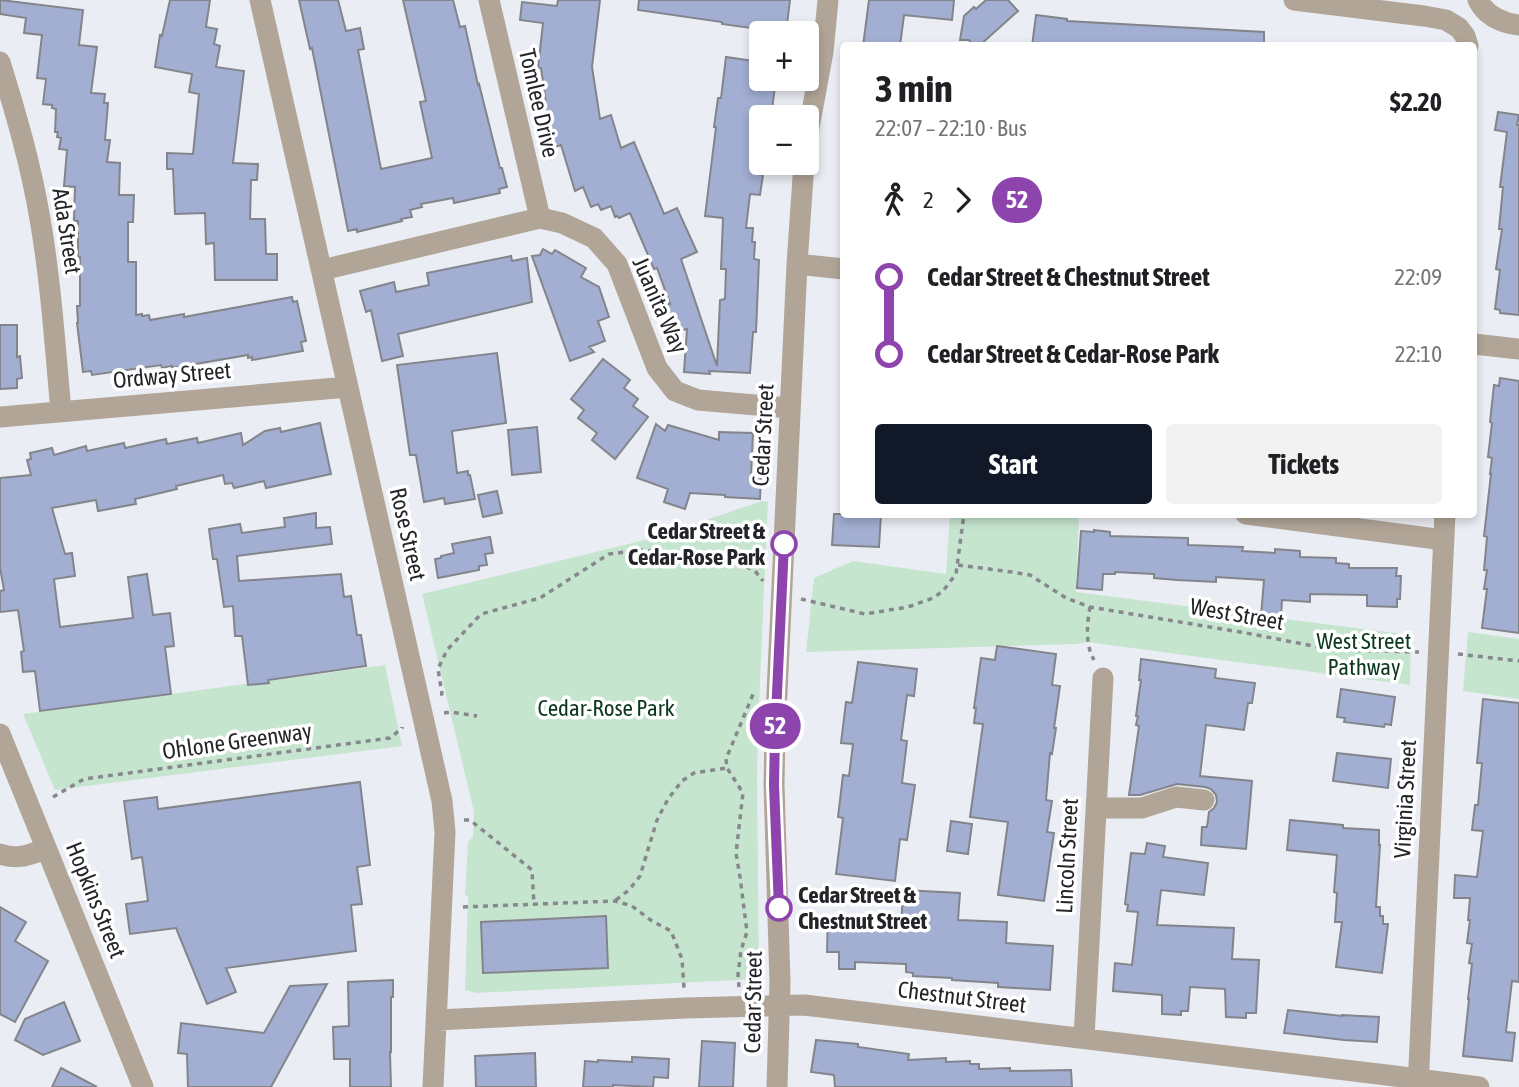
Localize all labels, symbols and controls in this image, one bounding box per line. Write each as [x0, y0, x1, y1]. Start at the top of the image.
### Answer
map controls [749, 21, 819, 175]
button: + [749, 21, 819, 91]
street label: Tomlee Drive [514, 46, 564, 160]
text: 3 min [875, 67, 953, 110]
text: $2.20 [1390, 87, 1442, 117]
button: − [749, 105, 819, 175]
text: 22:07 – 22:10 · Bus [875, 115, 1027, 141]
icon: walk [875, 181, 913, 219]
icon: forward [944, 181, 982, 219]
street label: Ada Street [47, 186, 87, 276]
text: 52 [1006, 186, 1028, 213]
text: 2 [923, 187, 934, 213]
street label: Juanita Way [627, 253, 693, 357]
text: Cedar Street & Chestnut Street [927, 262, 1210, 292]
text: 22:09 [1394, 264, 1442, 290]
text: Cedar Street & Cedar-Rose Park [927, 339, 1219, 369]
text: 22:10 [1395, 341, 1442, 367]
street label: Ordway Street [112, 357, 232, 393]
street label: Cedar Street [747, 383, 779, 487]
button: Start [875, 424, 1152, 504]
button: Tickets [1166, 424, 1442, 504]
street label: Rose Street [385, 485, 431, 583]
place label: Cedar Street & Cedar-Rose Park [628, 518, 766, 570]
marker: Cedar Street & Cedar-Rose Park [771, 531, 797, 557]
street label: West Street [1188, 593, 1286, 635]
park label: West Street Pathway [1317, 628, 1411, 680]
park label: Cedar-Rose Park [537, 695, 675, 721]
line badge: 52 [744, 703, 806, 749]
text: 52 [764, 712, 786, 739]
street label: Ohlone Greenway [161, 718, 313, 764]
street label: Virginia Street [1389, 739, 1421, 859]
street label: Lincoln Street [1051, 798, 1083, 914]
street label: Hopkins Street [61, 838, 131, 962]
place label: Cedar Street & Chestnut Street [798, 882, 928, 934]
marker: Cedar Street & Chestnut Street [766, 895, 792, 921]
street label: Cedar Street [739, 950, 767, 1054]
street label: Chestnut Street [896, 976, 1028, 1018]

